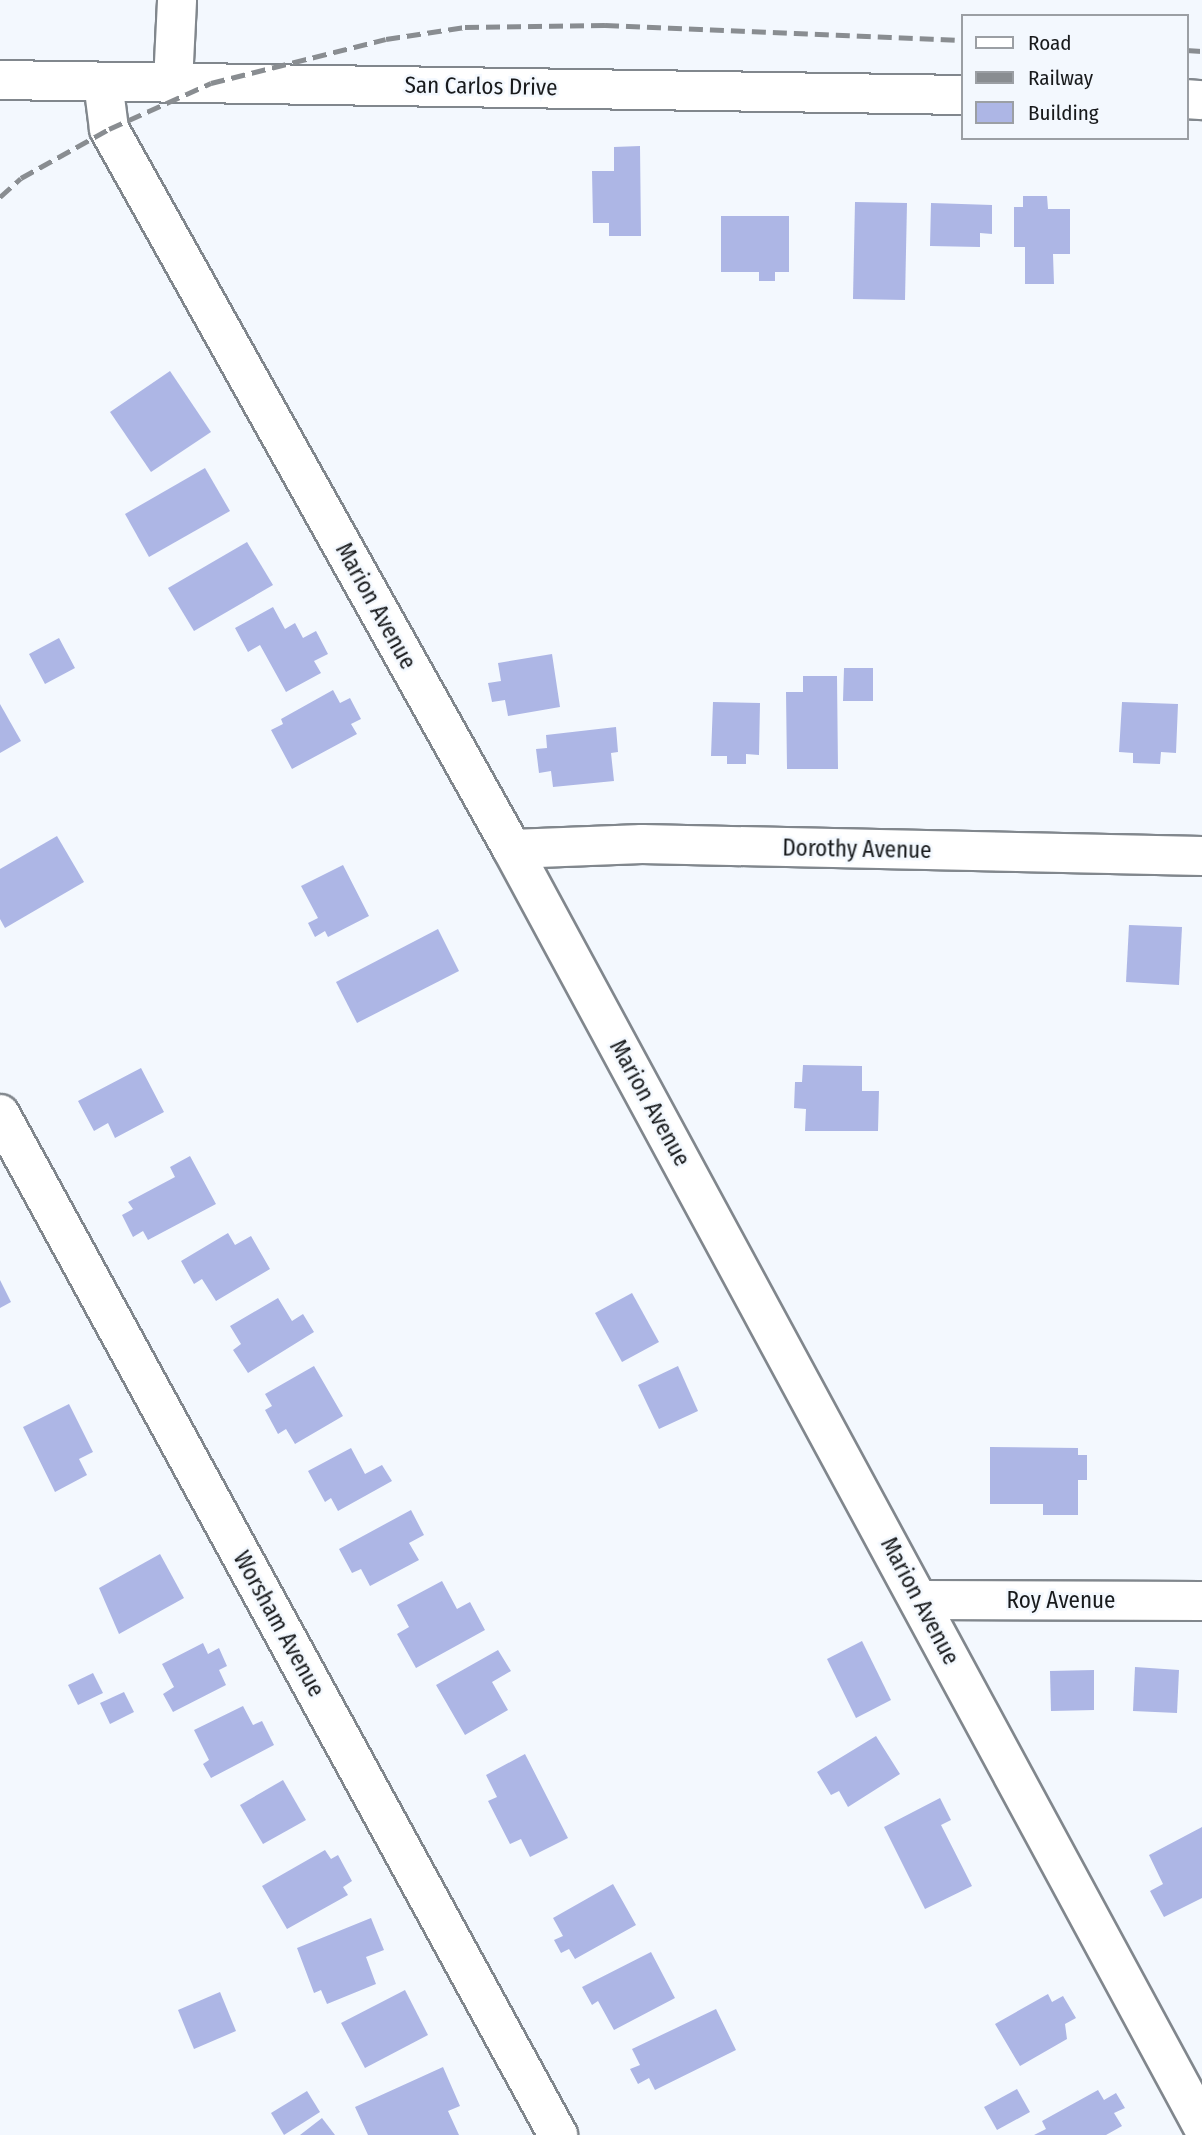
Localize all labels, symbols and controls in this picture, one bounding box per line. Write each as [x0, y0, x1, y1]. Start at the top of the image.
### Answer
legend [960, 14, 1188, 140]
text: Road [1028, 30, 1072, 56]
text: Railway [1028, 65, 1093, 91]
street label: San Carlos Drive [404, 71, 558, 101]
text: Building [1028, 100, 1099, 126]
street label: Marion Avenue [330, 538, 422, 674]
street label: Dorothy Avenue [782, 834, 932, 864]
street label: Marion Avenue [604, 1035, 696, 1171]
street label: Marion Avenue [875, 1533, 965, 1669]
street label: Worsham Avenue [228, 1546, 330, 1702]
street label: Roy Avenue [1007, 1586, 1115, 1614]

